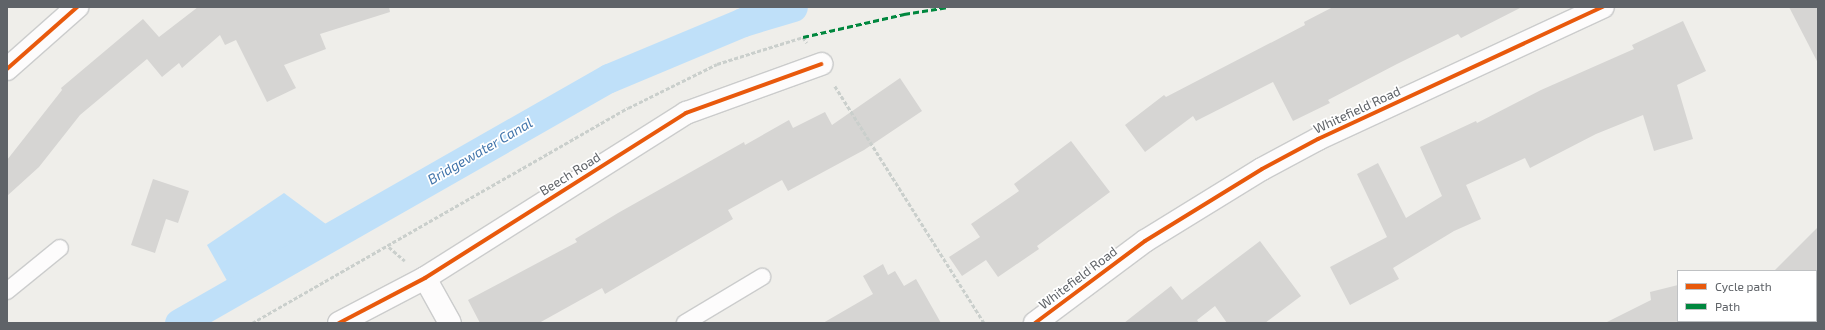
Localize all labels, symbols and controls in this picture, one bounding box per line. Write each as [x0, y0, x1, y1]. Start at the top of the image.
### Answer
street label: Whitefield Road [1311, 83, 1403, 137]
water label: Bridgewater Canal [424, 114, 536, 188]
street label: Beech Road [537, 149, 603, 199]
street label: Whitefield Road [1036, 243, 1120, 313]
legend [1677, 270, 1817, 322]
text: Cycle path [1715, 279, 1772, 293]
text: Path [1715, 299, 1740, 313]

